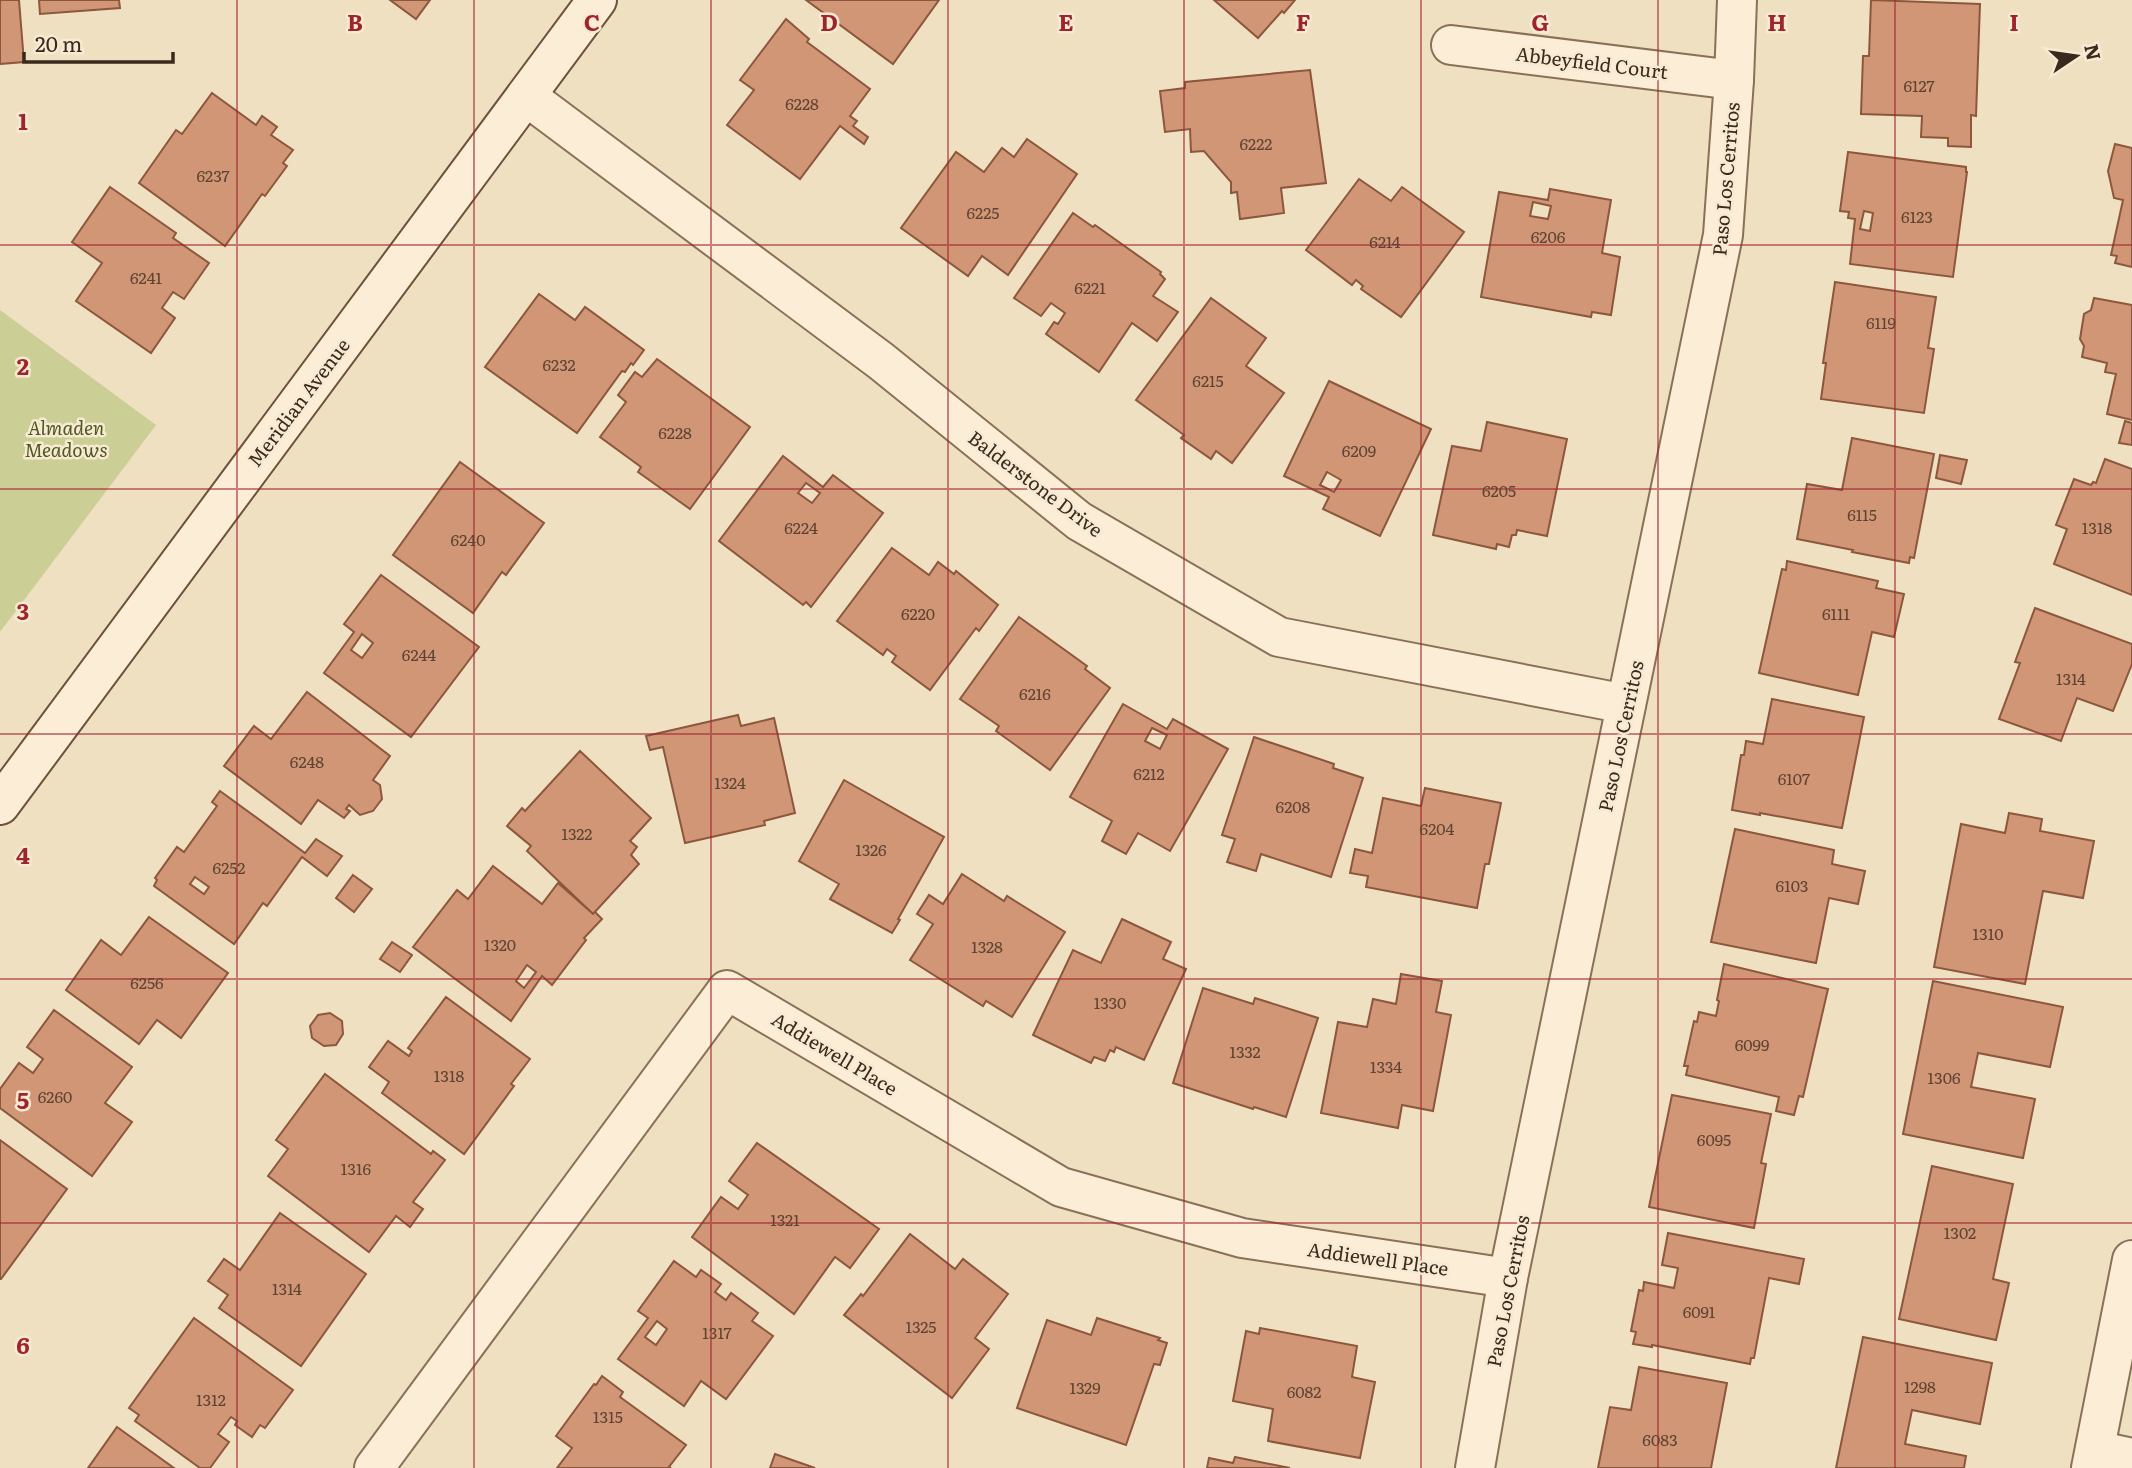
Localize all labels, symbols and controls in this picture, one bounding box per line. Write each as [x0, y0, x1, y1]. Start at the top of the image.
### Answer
text: B [347, 4, 363, 38]
text: C [584, 4, 600, 38]
text: D [820, 4, 838, 38]
text: E [1058, 4, 1074, 38]
text: F [1296, 4, 1311, 38]
text: G [1531, 4, 1549, 38]
text: H [1767, 4, 1787, 38]
text: I [2009, 4, 2019, 38]
scale bar [24, 21, 173, 65]
north arrow [2041, 21, 2111, 91]
text: 20 m [35, 27, 82, 58]
street label: Abbeyfield Court [1514, 39, 1670, 85]
text: N [2078, 41, 2109, 63]
house number: 6127 [1903, 73, 1935, 97]
house number: 6228 [785, 91, 819, 115]
street label: Paso Los Cerritos [1704, 101, 1746, 257]
text: 1 [18, 103, 28, 137]
house number: 6222 [1240, 131, 1272, 155]
house number: 6237 [196, 163, 230, 187]
house number: 6225 [967, 200, 999, 224]
house number: 6123 [1901, 204, 1933, 228]
house number: 6206 [1531, 224, 1566, 248]
house number: 6214 [1369, 229, 1401, 253]
house number: 6241 [130, 265, 162, 289]
house number: 6221 [1074, 275, 1106, 299]
house number: 6119 [1866, 310, 1896, 334]
street label: Meridian Avenue [240, 332, 356, 472]
text: 2 [17, 348, 29, 382]
house number: 6232 [542, 352, 576, 376]
house number: 6215 [1192, 368, 1224, 392]
park label: Almaden Meadows [24, 413, 108, 463]
house number: 6228 [658, 420, 692, 444]
street label: Balderstone Drive [963, 423, 1109, 543]
house number: 6209 [1342, 438, 1376, 462]
house number: 6205 [1482, 478, 1516, 502]
house number: 6115 [1847, 502, 1877, 526]
house number: 6224 [784, 515, 818, 539]
house number: 1318 [2082, 515, 2112, 539]
house number: 6240 [451, 527, 485, 551]
text: 3 [17, 593, 29, 627]
house number: 6220 [901, 601, 935, 625]
house number: 6111 [1822, 601, 1851, 625]
house number: 6244 [402, 642, 436, 666]
street label: Paso Los Cerritos [1590, 657, 1650, 814]
house number: 1314 [2056, 666, 2086, 690]
house number: 6216 [1019, 681, 1051, 705]
house number: 6248 [290, 749, 324, 773]
house number: 6212 [1133, 761, 1165, 785]
house number: 6107 [1778, 766, 1810, 790]
house number: 1324 [714, 770, 746, 794]
house number: 6208 [1276, 794, 1311, 818]
house number: 6204 [1420, 816, 1455, 840]
house number: 1322 [562, 821, 592, 845]
text: 4 [16, 837, 30, 871]
house number: 1326 [855, 837, 887, 861]
house number: 6252 [213, 855, 245, 879]
house number: 6103 [1776, 873, 1808, 897]
house number: 1310 [1973, 921, 2003, 945]
house number: 1320 [484, 932, 516, 956]
house number: 1328 [971, 934, 1003, 958]
house number: 6256 [130, 970, 164, 994]
house number: 1330 [1094, 990, 1126, 1014]
street label: Addiewell Place [767, 1004, 903, 1102]
house number: 6099 [1735, 1032, 1769, 1056]
house number: 1332 [1229, 1039, 1261, 1063]
house number: 1334 [1370, 1054, 1402, 1078]
house number: 1318 [434, 1063, 464, 1087]
house number: 1306 [1927, 1065, 1961, 1089]
text: 5 [17, 1082, 29, 1116]
house number: 6260 [38, 1084, 72, 1108]
house number: 6095 [1697, 1127, 1731, 1151]
house number: 1316 [341, 1156, 372, 1180]
house number: 1321 [770, 1207, 800, 1231]
street label: Paso Los Cerritos [1479, 1212, 1536, 1369]
house number: 1302 [1944, 1220, 1976, 1244]
street label: Addiewell Place [1306, 1234, 1451, 1282]
house number: 1314 [272, 1276, 302, 1300]
house number: 6091 [1683, 1299, 1716, 1323]
house number: 1325 [906, 1314, 936, 1338]
house number: 1317 [702, 1320, 732, 1344]
text: 6 [16, 1327, 30, 1361]
house number: 1298 [1904, 1374, 1936, 1398]
house number: 1329 [1069, 1375, 1101, 1399]
house number: 6082 [1287, 1379, 1321, 1403]
house number: 1312 [196, 1387, 226, 1411]
house number: 1315 [593, 1404, 623, 1428]
house number: 6083 [1642, 1427, 1678, 1451]

